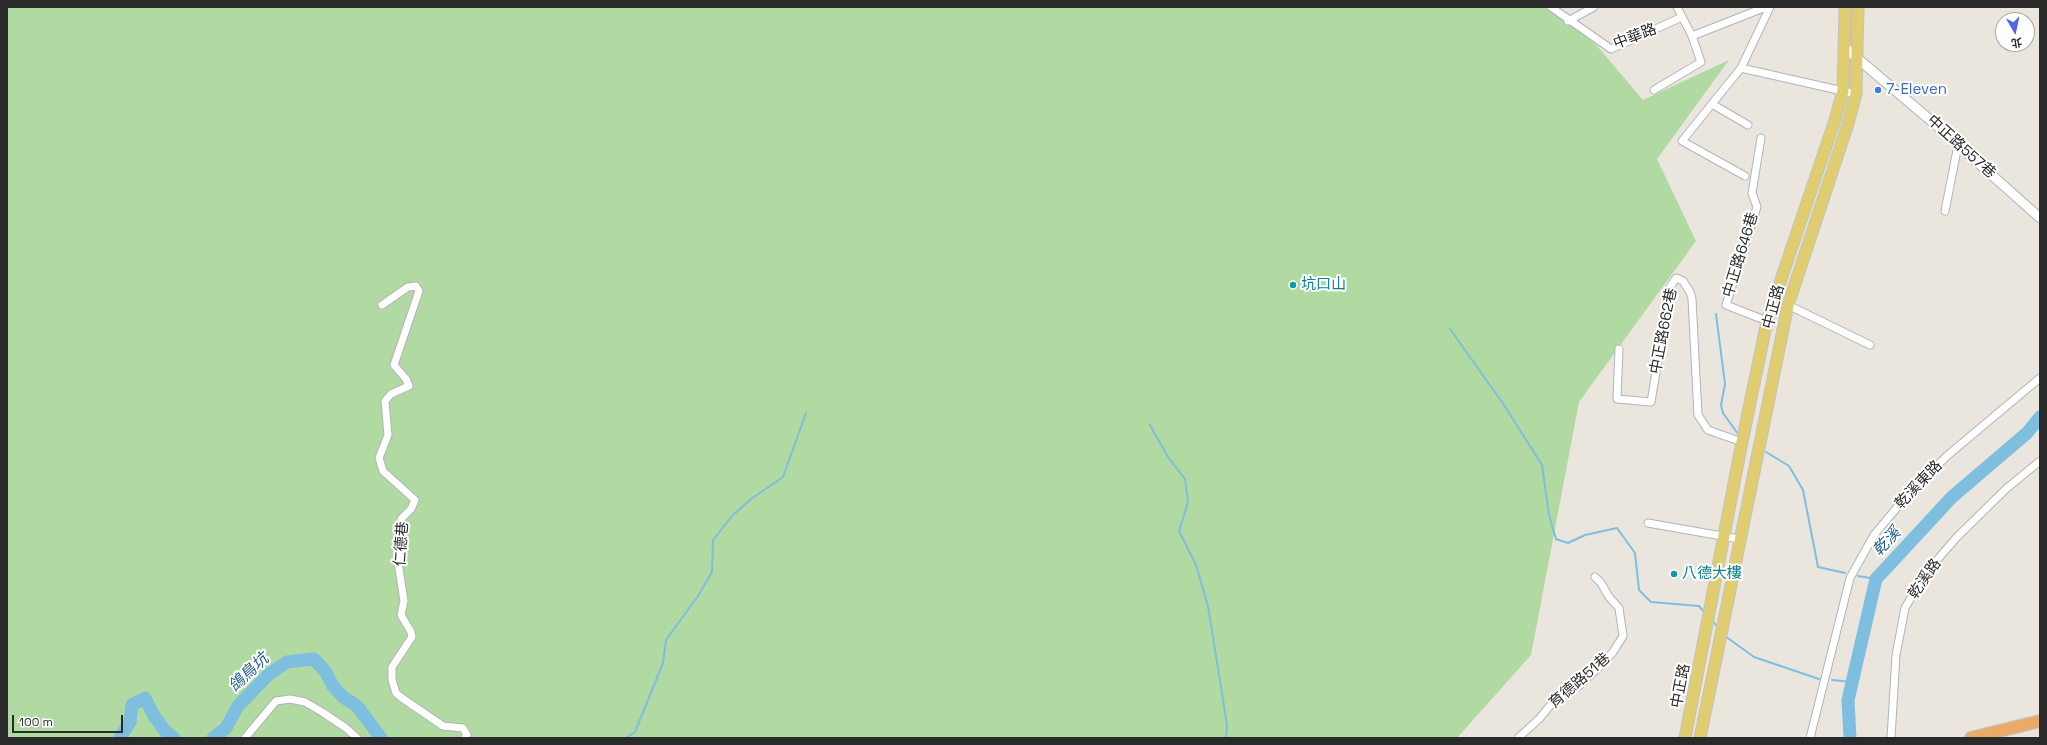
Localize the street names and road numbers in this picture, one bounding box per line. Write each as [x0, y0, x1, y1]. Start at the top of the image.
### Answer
street label: 中華路 [1611, 21, 1659, 53]
street label: 中正路557巷 [1923, 111, 1999, 183]
street label: 中正路646巷 [1720, 210, 1762, 300]
street label: 中正路 [1759, 283, 1789, 331]
street label: 中正路662巷 [1647, 286, 1681, 376]
street label: 乾溪東路 [1892, 457, 1946, 513]
street label: 仁德巷 [391, 521, 413, 567]
street label: 乾溪路 [1905, 555, 1945, 603]
street label: 育德路51巷 [1546, 650, 1614, 712]
street label: 中正路 [1668, 662, 1694, 710]

